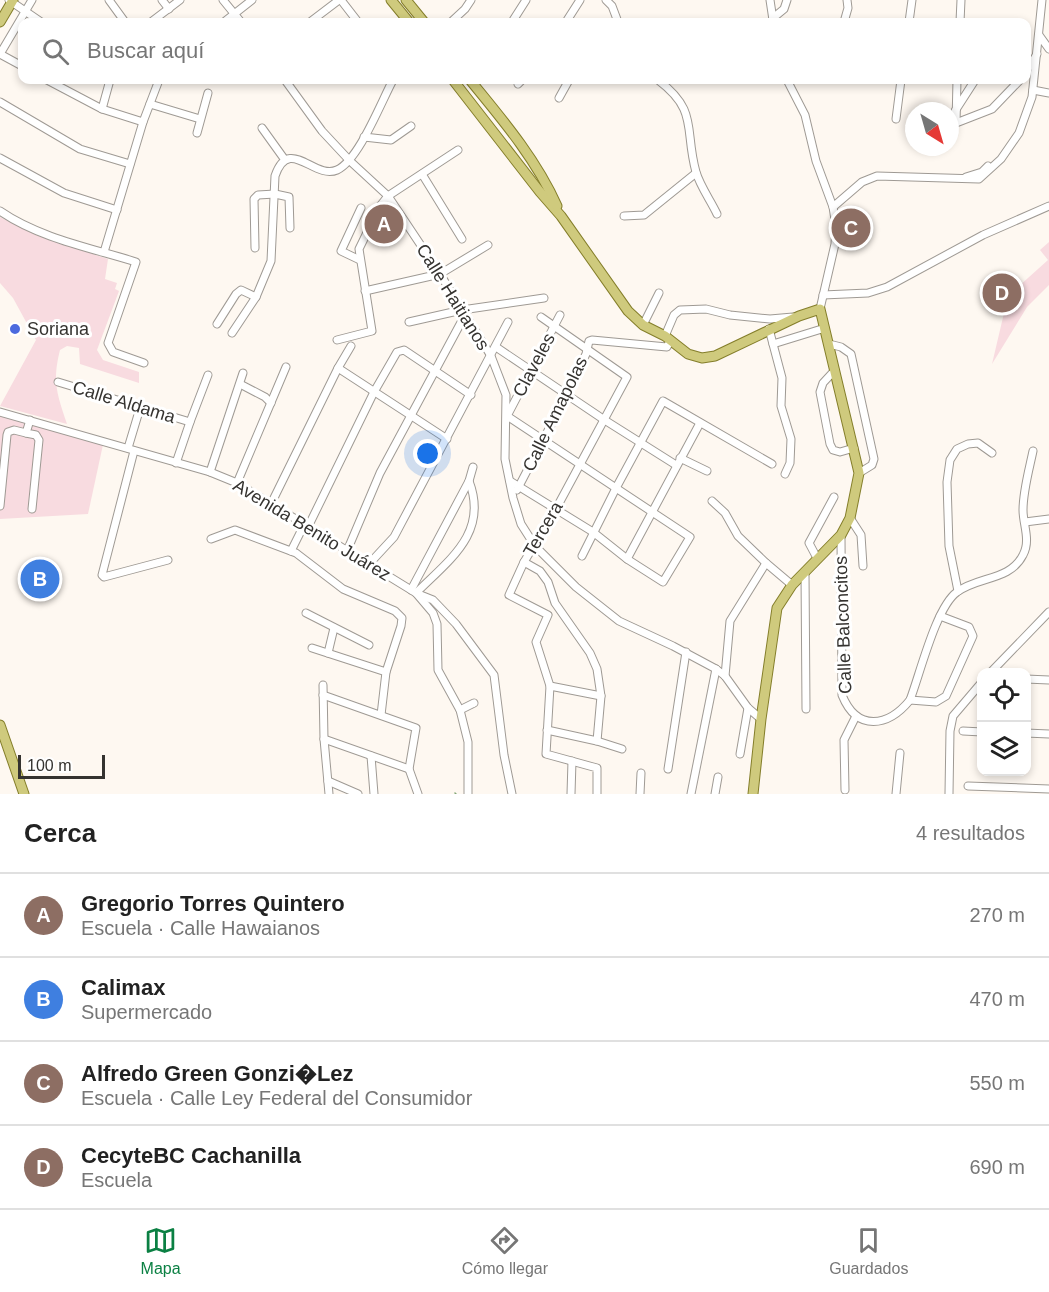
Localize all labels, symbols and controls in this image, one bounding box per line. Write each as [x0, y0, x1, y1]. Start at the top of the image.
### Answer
search box [18, 18, 1031, 84]
icon: search [39, 35, 72, 68]
text: Buscar aquí [87, 38, 204, 63]
north arrow [905, 102, 959, 156]
pin: A [364, 202, 404, 246]
pin: C [832, 206, 870, 250]
street label: Calle Haitianos [412, 240, 494, 354]
pin: D [982, 270, 1022, 316]
place label: Soriana [27, 319, 90, 339]
marker: Soriana [8, 322, 22, 336]
street label: Claveles [509, 330, 559, 400]
street label: Calle Amapolas [519, 353, 591, 475]
street label: Calle Aldama [70, 377, 179, 427]
your location [413, 439, 442, 468]
street label: Avenida Benito Juárez [230, 475, 394, 585]
street label: Tercera [519, 497, 567, 560]
pin: B [20, 556, 60, 602]
street label: Calle Balconcitos [831, 556, 855, 694]
map controls [977, 668, 1031, 776]
button: locate [977, 668, 1031, 722]
button: layers [977, 722, 1031, 776]
scale bar [18, 752, 105, 780]
text: 100 m [27, 757, 71, 774]
text: Cerca [24, 818, 96, 848]
text: 4 resultados [916, 822, 1025, 844]
text: Gregorio Torres Quintero [81, 891, 345, 916]
text: A [36, 904, 51, 926]
text: 270 m [969, 904, 1025, 926]
text: Escuela · Calle Hawaianos [81, 917, 320, 939]
text: Calimax [81, 975, 165, 1000]
text: B [36, 988, 51, 1010]
text: 470 m [969, 988, 1025, 1010]
text: Supermercado [81, 1001, 212, 1023]
text: Alfredo Green Gonzi�Lez [81, 1061, 354, 1086]
text: C [36, 1072, 51, 1094]
text: 550 m [969, 1072, 1025, 1094]
text: Escuela · Calle Ley Federal del Consumidor [81, 1087, 472, 1109]
text: CecyteBC Cachanilla [81, 1143, 301, 1168]
text: D [36, 1156, 51, 1178]
text: 690 m [969, 1156, 1025, 1178]
text: Escuela [81, 1169, 152, 1191]
tab: Mapa [141, 1224, 181, 1278]
tab: Cómo llegar [462, 1224, 548, 1278]
tab: Guardados [829, 1224, 908, 1278]

